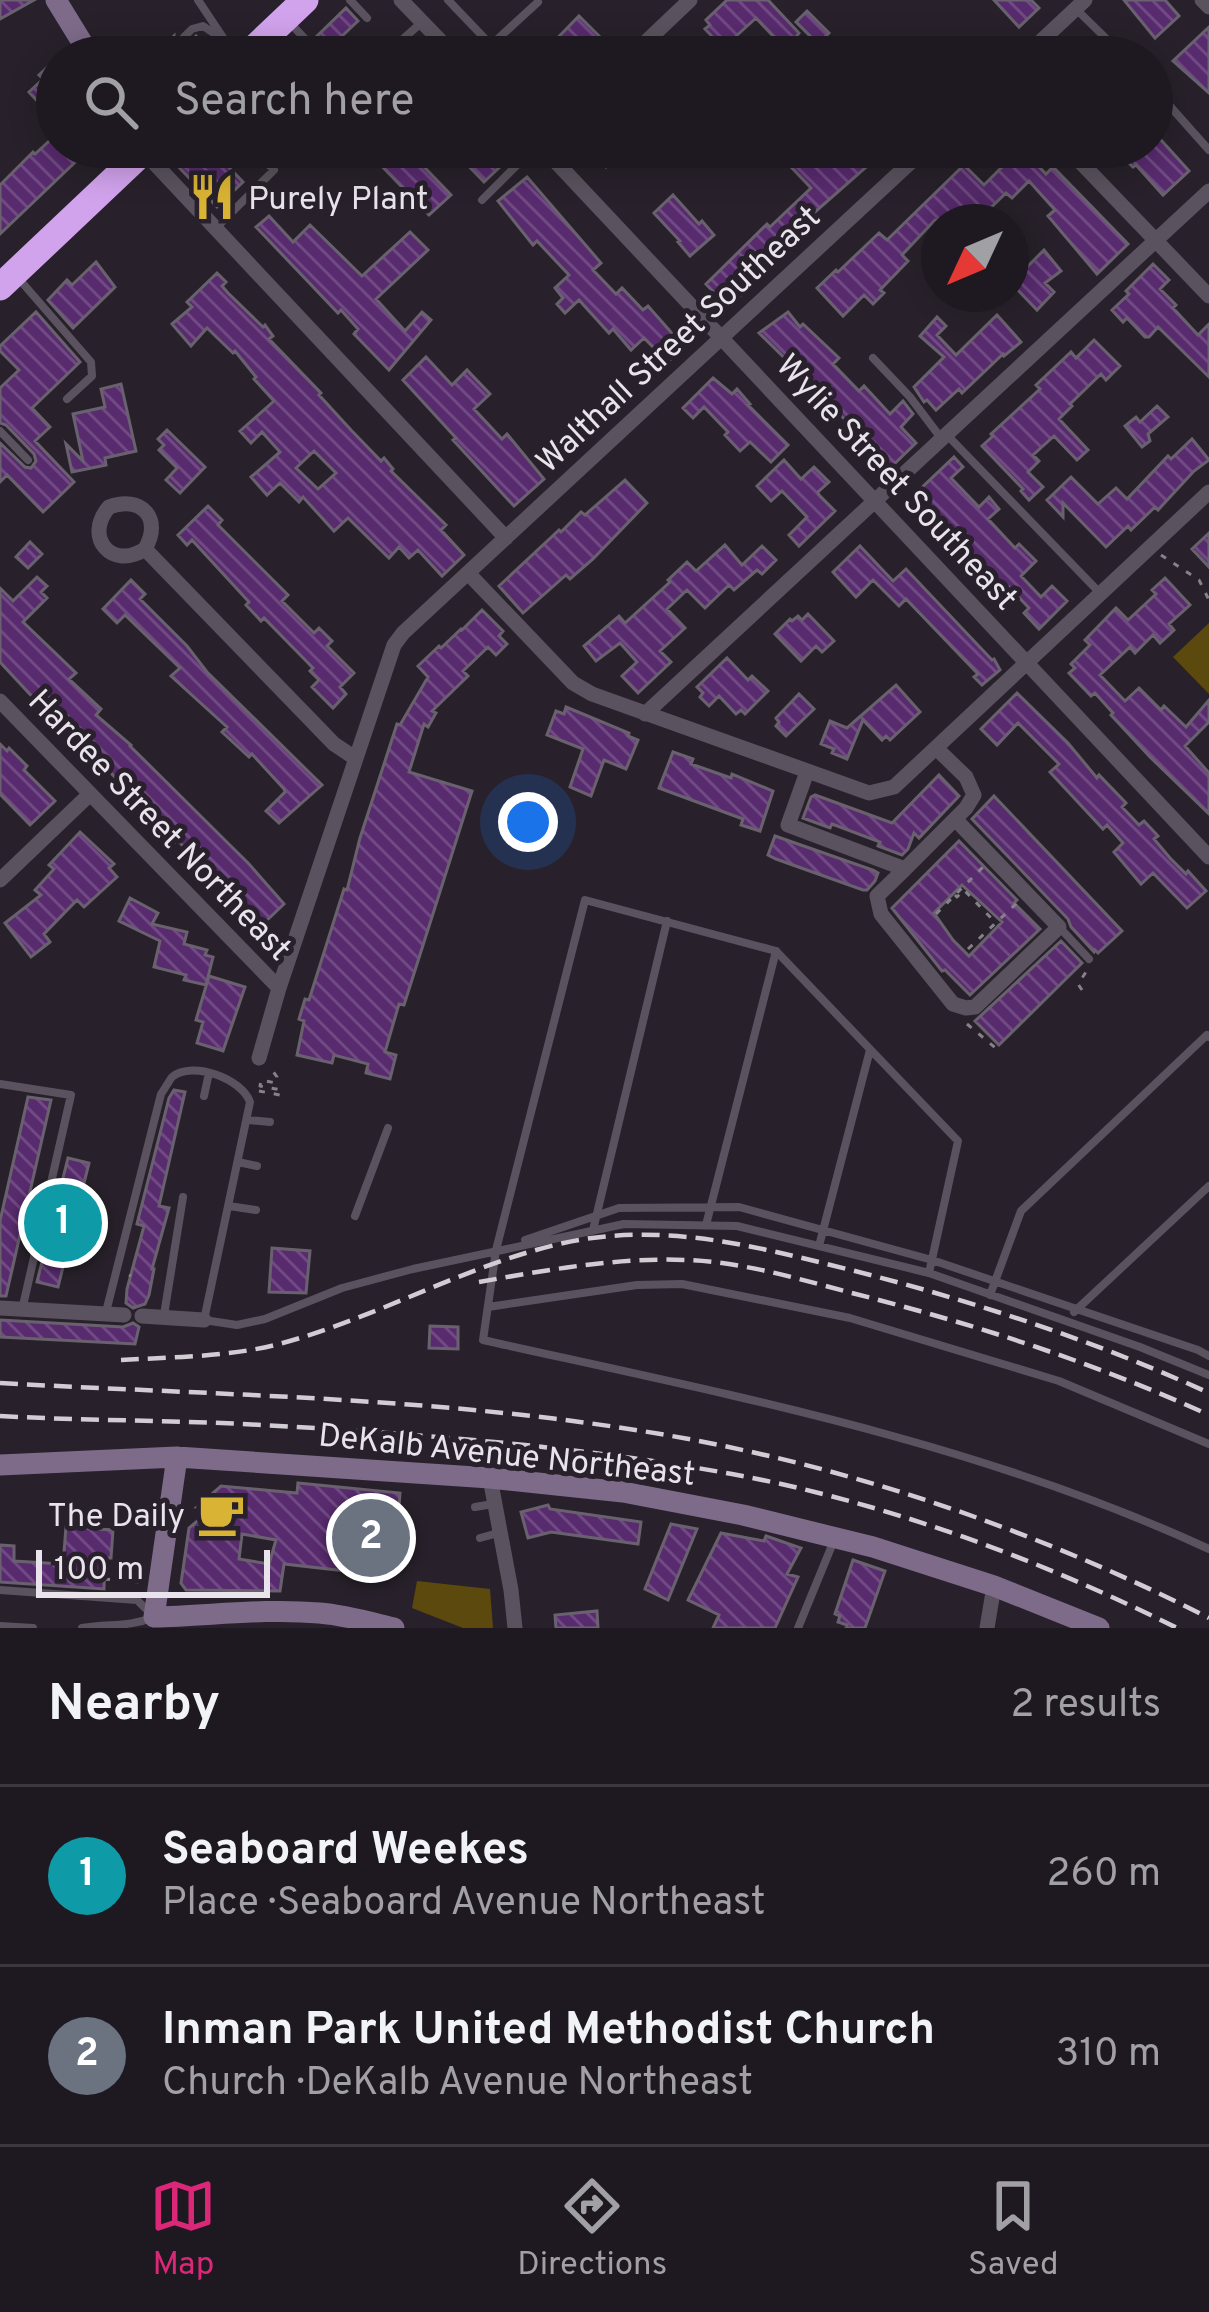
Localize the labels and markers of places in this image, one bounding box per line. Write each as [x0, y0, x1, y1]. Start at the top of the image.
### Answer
restaurant icon: Purely Plant [187, 172, 237, 222]
place label: Purely Plant [248, 180, 429, 222]
pin: 1 [24, 1178, 102, 1268]
cafe icon: The Daily [196, 1489, 246, 1539]
pin: 2 [332, 1493, 410, 1583]
place label: The Daily [47, 1497, 185, 1539]

